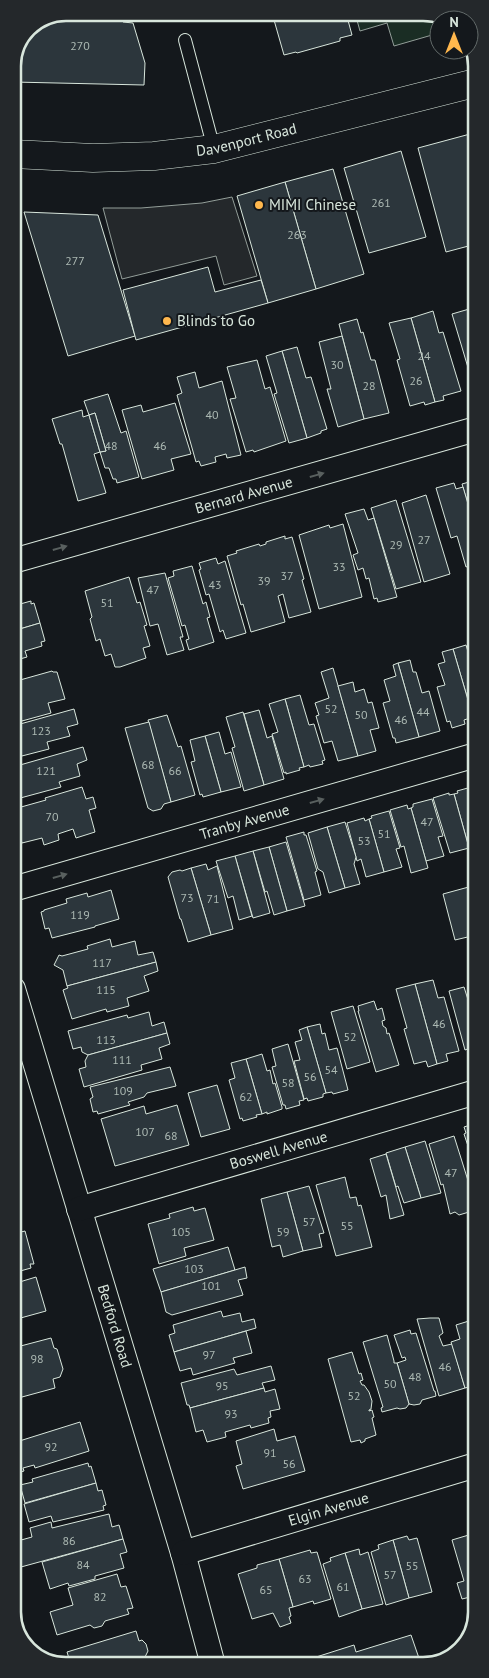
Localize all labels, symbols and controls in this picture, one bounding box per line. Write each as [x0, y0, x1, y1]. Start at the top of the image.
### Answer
north arrow [429, 10, 479, 60]
text: N [449, 13, 459, 31]
house number: 270 [70, 38, 90, 53]
street label: Davenport Road [195, 118, 298, 160]
place label: MIMI Chinese [269, 195, 356, 214]
house number: 261 [371, 195, 391, 210]
marker: MIMI Chinese [253, 199, 265, 211]
house number: 263 [287, 227, 307, 242]
house number: 277 [65, 253, 85, 268]
place label: Blinds to Go [177, 311, 255, 330]
marker: Blinds to Go [161, 315, 173, 327]
house number: 24 [417, 348, 431, 363]
house number: 30 [330, 357, 344, 372]
house number: 26 [409, 373, 423, 388]
house number: 28 [362, 378, 376, 393]
house number: 40 [205, 407, 219, 422]
house number: 48 [104, 438, 118, 453]
house number: 46 [153, 438, 167, 453]
one-way arrow [310, 470, 325, 478]
street label: Bernard Avenue [193, 472, 295, 518]
house number: 27 [417, 532, 431, 547]
house number: 29 [389, 537, 403, 552]
one-way arrow [52, 543, 67, 551]
house number: 33 [332, 559, 346, 574]
house number: 37 [280, 568, 294, 583]
house number: 39 [257, 573, 271, 588]
house number: 43 [208, 577, 222, 592]
house number: 47 [146, 582, 160, 597]
house number: 51 [100, 595, 114, 610]
house number: 52 [324, 701, 338, 716]
house number: 44 [416, 704, 430, 719]
house number: 50 [354, 707, 368, 722]
house number: 46 [394, 712, 408, 727]
house number: 123 [31, 723, 51, 738]
house number: 68 [141, 757, 155, 772]
house number: 121 [36, 763, 56, 778]
house number: 66 [168, 763, 182, 778]
one-way arrow [309, 796, 324, 804]
street label: Tranby Avenue [197, 800, 291, 843]
house number: 70 [45, 809, 59, 824]
house number: 47 [420, 814, 434, 829]
house number: 51 [377, 826, 391, 841]
house number: 53 [357, 833, 371, 848]
one-way arrow [52, 871, 67, 879]
house number: 73 [180, 890, 194, 905]
house number: 71 [206, 891, 220, 906]
house number: 119 [70, 907, 90, 922]
house number: 117 [92, 955, 112, 970]
house number: 115 [96, 982, 116, 997]
house number: 46 [432, 1016, 446, 1031]
house number: 52 [343, 1029, 357, 1044]
house number: 113 [96, 1032, 116, 1047]
house number: 111 [112, 1052, 132, 1067]
house number: 54 [324, 1062, 338, 1077]
house number: 56 [303, 1069, 317, 1084]
house number: 58 [281, 1075, 295, 1090]
house number: 109 [113, 1083, 133, 1098]
house number: 62 [239, 1089, 253, 1104]
house number: 107 [135, 1124, 155, 1139]
street label: Boswell Avenue [227, 1126, 329, 1173]
house number: 68 [164, 1128, 178, 1143]
house number: 47 [444, 1165, 458, 1180]
house number: 57 [302, 1214, 316, 1229]
house number: 55 [340, 1218, 354, 1233]
house number: 105 [171, 1224, 191, 1239]
house number: 59 [276, 1224, 290, 1239]
house number: 103 [184, 1261, 204, 1276]
house number: 101 [201, 1278, 221, 1293]
street label: Bedford Road [94, 1282, 137, 1370]
house number: 97 [202, 1347, 216, 1362]
house number: 98 [30, 1351, 44, 1366]
house number: 46 [438, 1359, 452, 1374]
house number: 48 [408, 1369, 422, 1384]
house number: 50 [383, 1376, 397, 1391]
house number: 95 [215, 1378, 229, 1393]
house number: 52 [347, 1388, 361, 1403]
house number: 93 [224, 1406, 238, 1421]
house number: 92 [44, 1439, 58, 1454]
house number: 91 [263, 1445, 277, 1460]
house number: 56 [282, 1456, 296, 1471]
street label: Elgin Avenue [286, 1488, 371, 1530]
house number: 86 [62, 1533, 76, 1548]
house number: 84 [76, 1557, 90, 1572]
house number: 55 [405, 1558, 419, 1573]
house number: 57 [383, 1567, 397, 1582]
house number: 63 [298, 1571, 312, 1586]
house number: 61 [336, 1579, 350, 1594]
house number: 65 [259, 1582, 273, 1597]
house number: 82 [93, 1589, 107, 1604]

